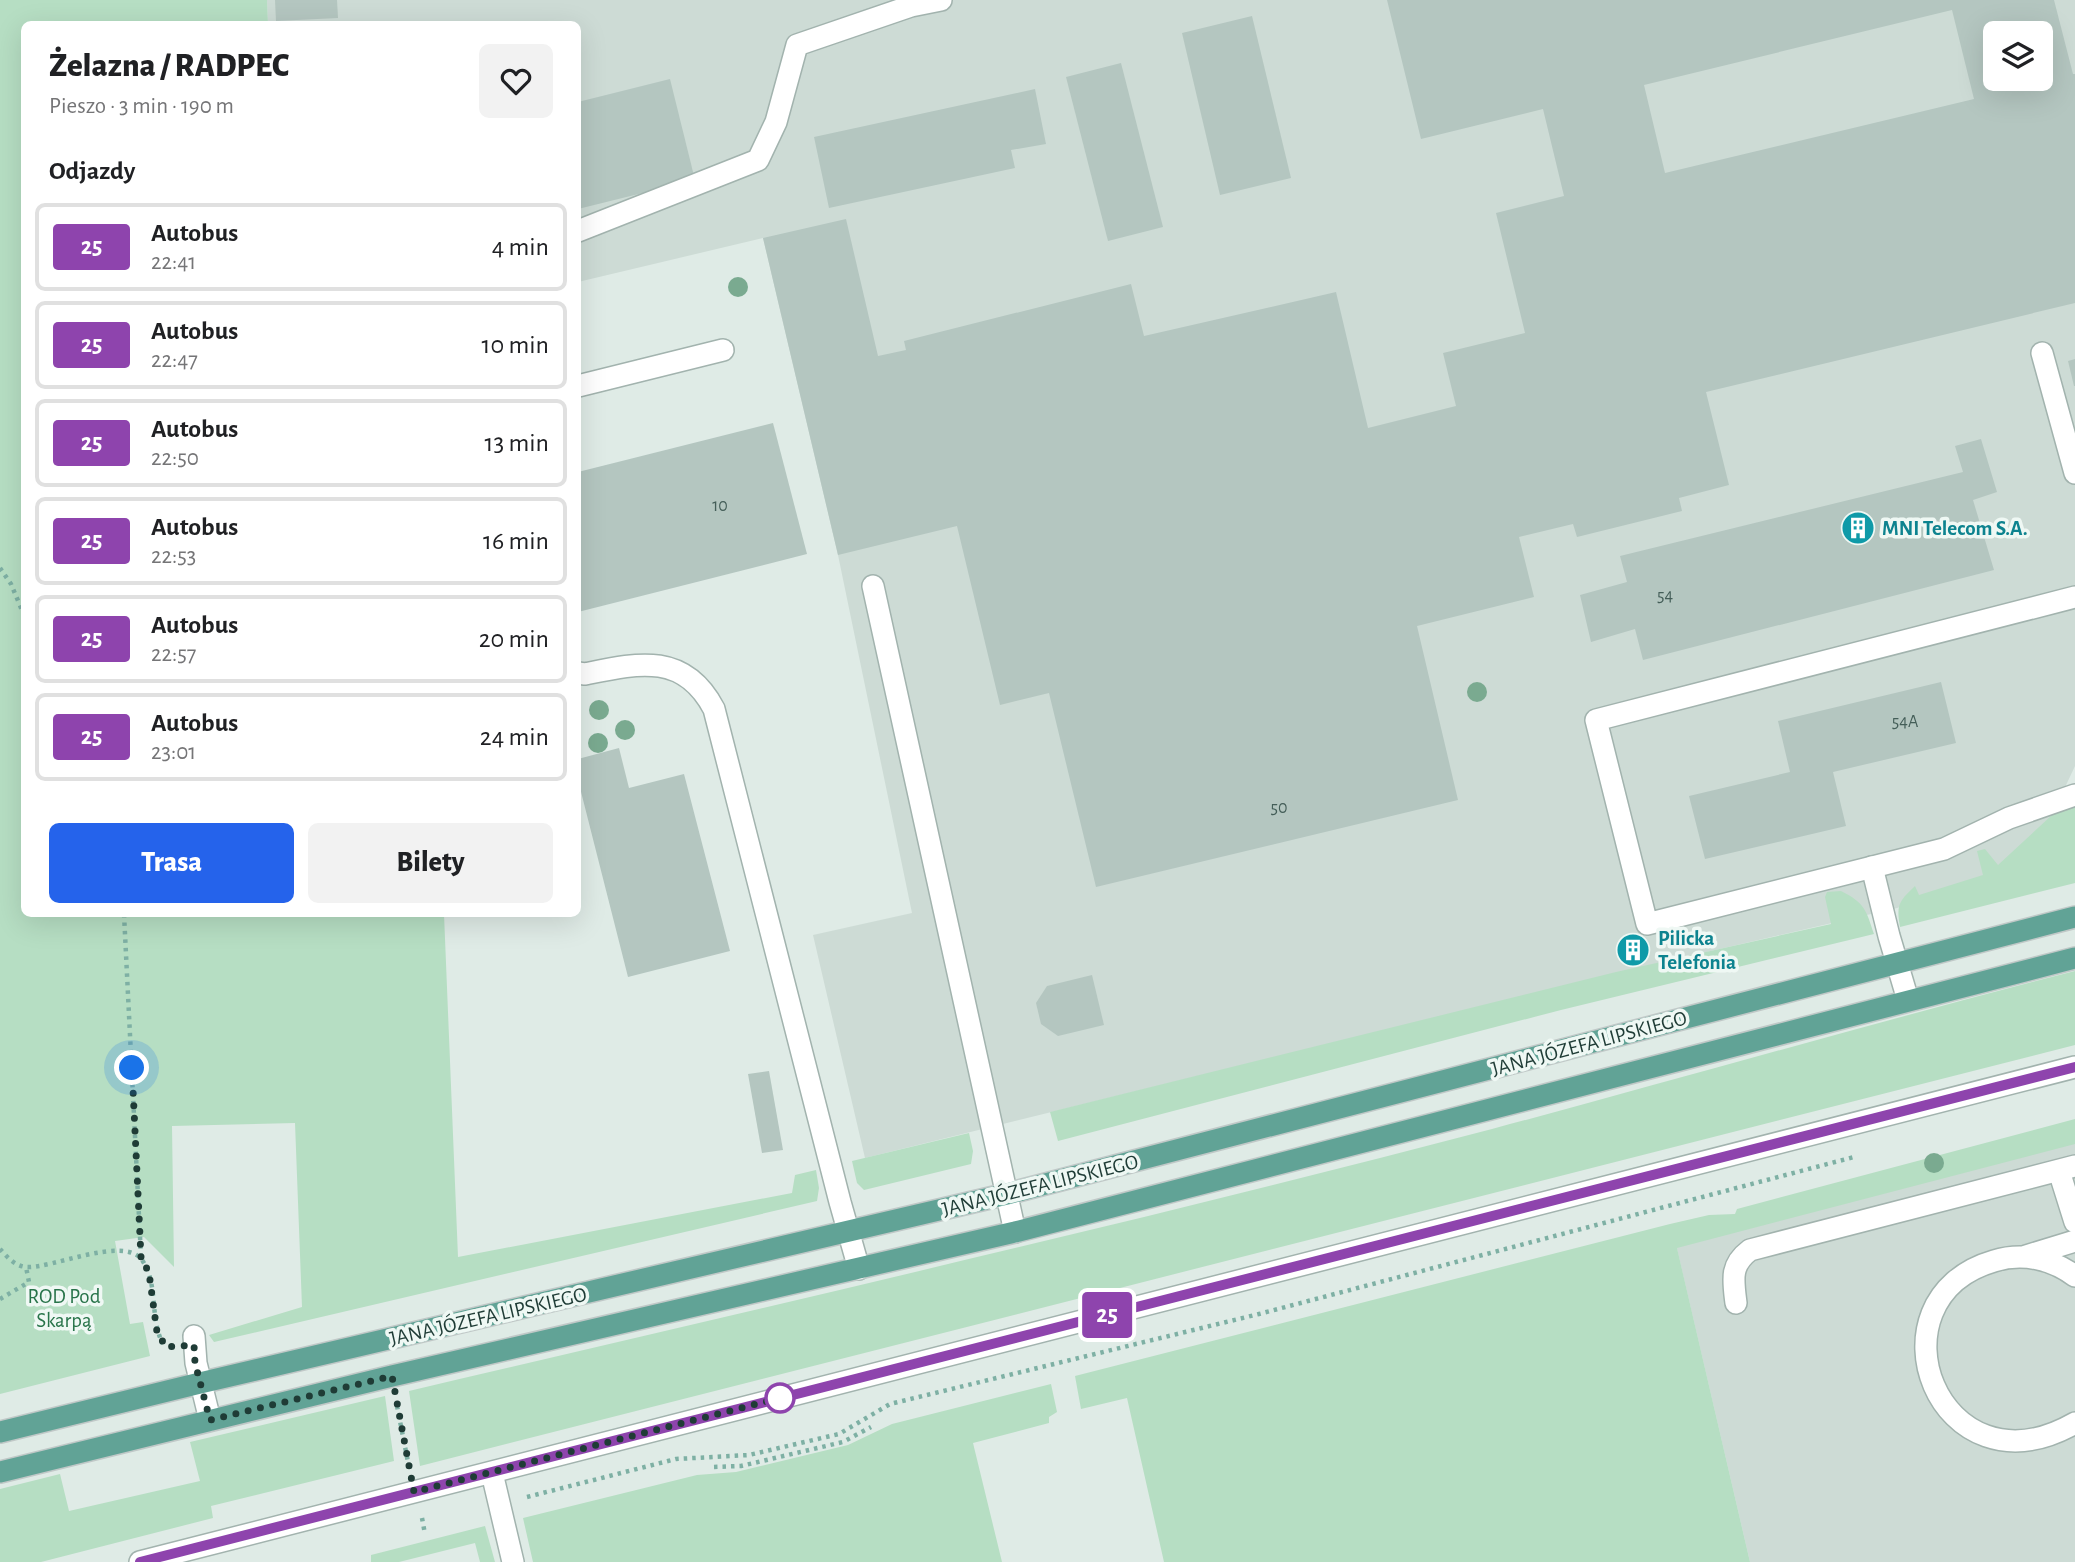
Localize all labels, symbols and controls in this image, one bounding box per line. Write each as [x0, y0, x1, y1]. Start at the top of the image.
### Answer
map controls [1983, 21, 2053, 91]
button: layers [1983, 21, 2053, 91]
button: heart [479, 44, 553, 118]
text: Żelazna / RADPEC [49, 50, 289, 83]
text: Pieszo · 3 min · 190 m [49, 95, 234, 118]
text: Odjazdy [49, 158, 135, 184]
text: Autobus [151, 220, 238, 246]
text: 4 min [492, 234, 549, 260]
text: 25 [81, 235, 102, 259]
text: 22:41 [151, 251, 196, 274]
text: Autobus [151, 318, 238, 344]
text: 10 min [482, 332, 549, 358]
text: 25 [81, 333, 102, 357]
text: 22:47 [151, 349, 198, 372]
text: Autobus [151, 416, 238, 442]
text: 13 min [485, 430, 549, 456]
text: 25 [81, 431, 102, 455]
text: 22:50 [151, 447, 199, 470]
house number: 10 [712, 497, 728, 515]
building icon: MNI Telecom S.A. [1839, 509, 1877, 547]
text: Autobus [151, 514, 238, 540]
place label: MNI Telecom S.A. [1882, 518, 2028, 539]
text: 16 min [483, 528, 549, 554]
text: 25 [81, 529, 102, 553]
text: 22:53 [151, 545, 196, 568]
house number: 54 [1657, 587, 1673, 605]
text: Autobus [151, 612, 238, 638]
text: 20 min [479, 626, 549, 652]
text: 25 [81, 627, 102, 651]
text: 22:57 [151, 643, 196, 666]
text: Autobus [151, 710, 238, 736]
house number: 54A [1892, 713, 1919, 731]
text: 24 min [480, 724, 549, 750]
text: 25 [81, 725, 102, 749]
text: 23:01 [151, 741, 196, 764]
house number: 50 [1270, 799, 1288, 817]
button: Trasa [49, 823, 294, 903]
button: Bilety [308, 823, 553, 903]
place label: Pilicka Telefonia [1658, 928, 1736, 973]
building icon: Pilicka Telefonia [1614, 931, 1652, 969]
street label: JANA JÓZEFA LIPSKIEGO [1489, 1005, 1689, 1080]
your location [114, 1050, 149, 1085]
street label: JANA JÓZEFA LIPSKIEGO [939, 1149, 1140, 1220]
street label: JANA JÓZEFA LIPSKIEGO [387, 1282, 589, 1349]
park label: ROD Pod Skarpą [27, 1286, 101, 1331]
line badge: 25 [1076, 1292, 1138, 1338]
text: 25 [1096, 1303, 1118, 1327]
unlabelled marker [765, 1383, 795, 1413]

